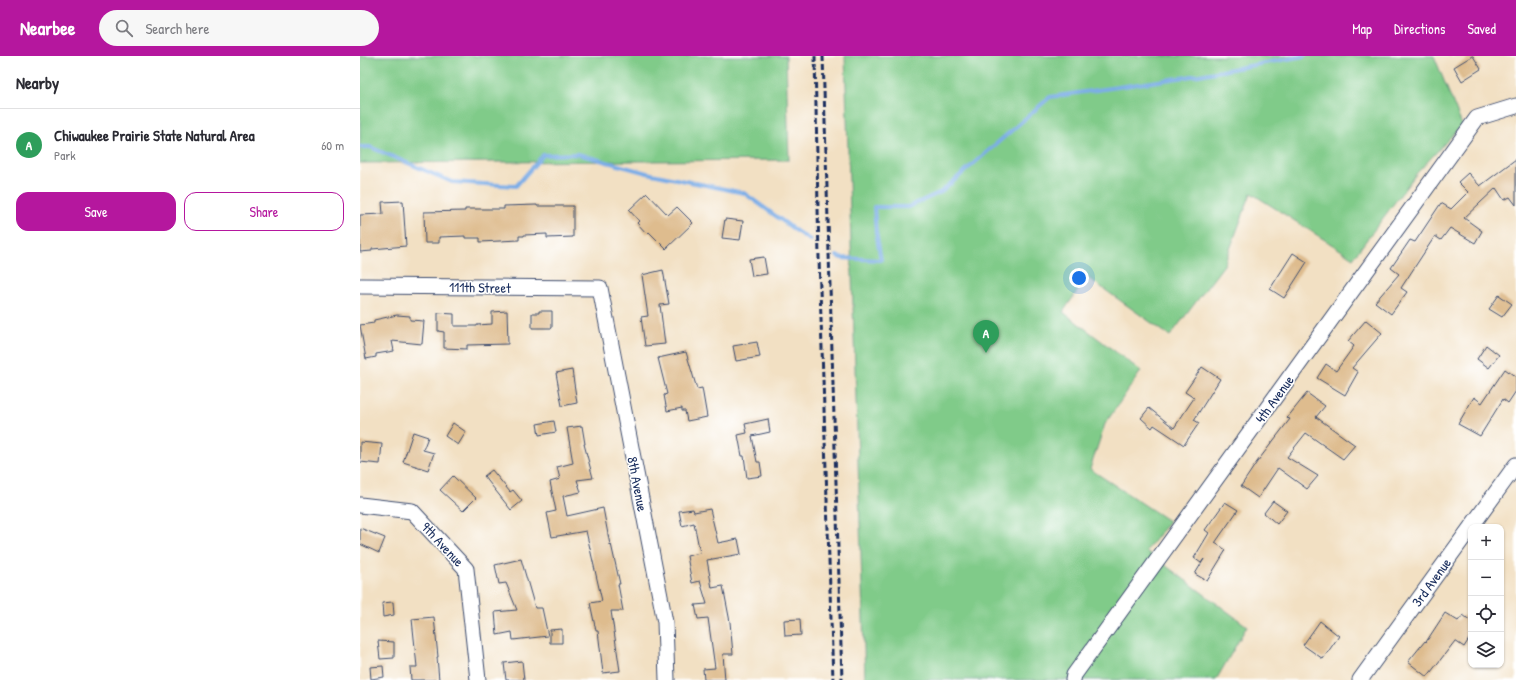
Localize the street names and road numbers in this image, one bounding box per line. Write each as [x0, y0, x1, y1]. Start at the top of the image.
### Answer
street label: 111th Street [449, 277, 511, 297]
street label: 4th Avenue [1250, 371, 1298, 427]
street label: 8th Avenue [623, 455, 653, 513]
street label: 9th Avenue [417, 518, 469, 571]
street label: 3rd Avenue [1407, 553, 1455, 610]

